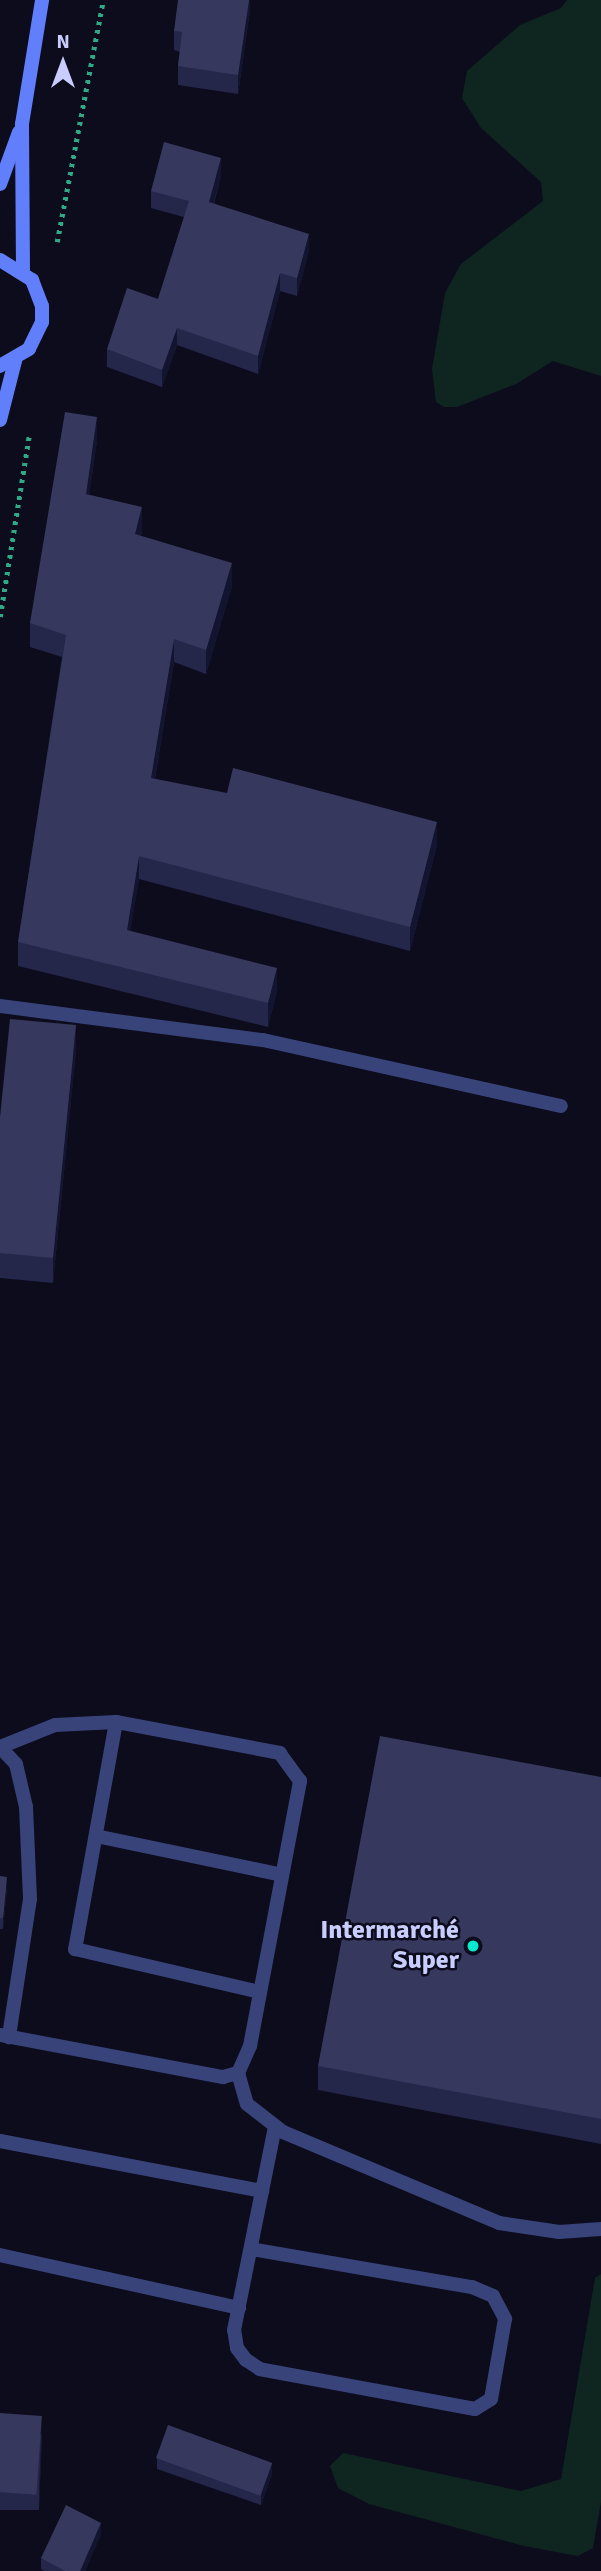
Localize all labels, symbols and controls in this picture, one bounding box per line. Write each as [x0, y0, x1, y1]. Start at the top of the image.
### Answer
north arrow [28, 28, 98, 98]
text: N [56, 30, 70, 54]
place label: Intermarché Super [320, 1915, 459, 1976]
marker: Intermarché Super [465, 1938, 481, 1954]

